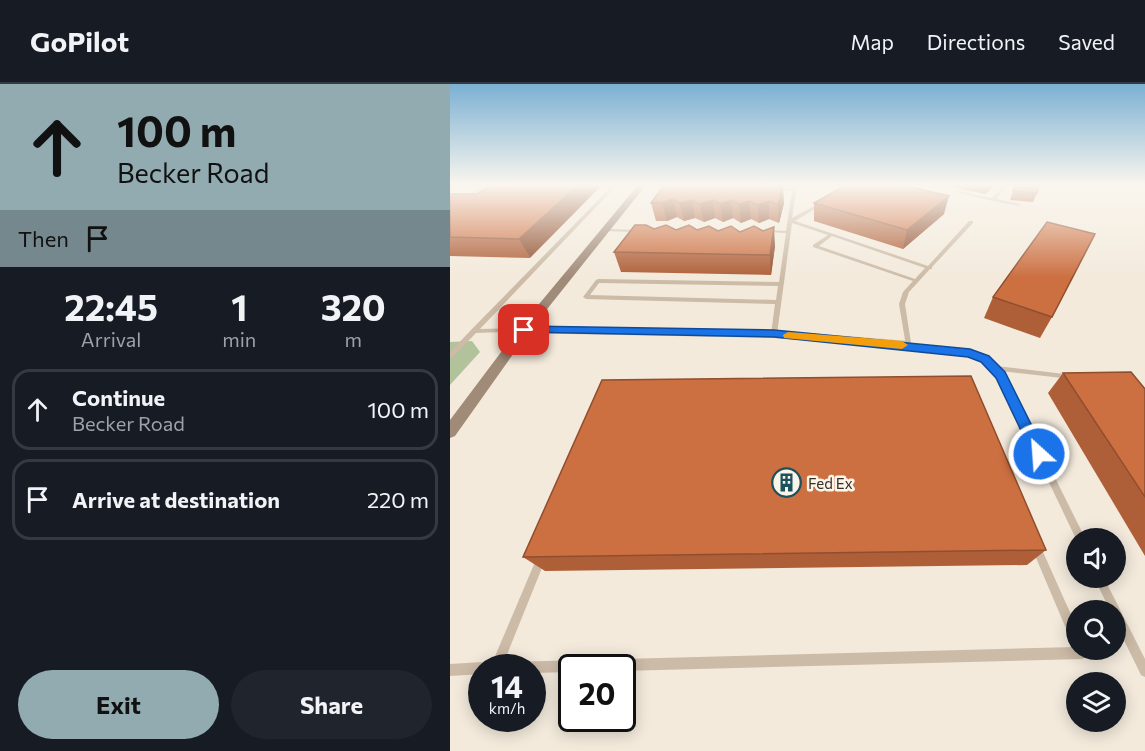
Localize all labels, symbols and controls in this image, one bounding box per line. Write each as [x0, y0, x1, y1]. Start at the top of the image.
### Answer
text: GoPilot [30, 24, 129, 58]
text: Map [851, 29, 894, 54]
text: Directions [927, 29, 1025, 54]
text: Saved [1058, 29, 1115, 54]
text: 100 m [117, 104, 237, 156]
icon: ahead [18, 108, 96, 186]
text: Becker Road [117, 156, 269, 189]
icon: arrive [81, 222, 114, 255]
text: Then [18, 225, 69, 252]
text: 22:45 [64, 284, 158, 328]
text: 1 [231, 284, 247, 328]
text: 320 [321, 284, 386, 328]
pin [498, 304, 549, 355]
icon: arrive [507, 313, 540, 346]
text: Arrival [81, 327, 141, 351]
text: min [222, 327, 256, 351]
text: m [344, 327, 362, 351]
text: Continue [72, 384, 165, 411]
icon: ahead [21, 393, 54, 426]
text: 100 m [367, 396, 429, 423]
text: Becker Road [72, 411, 185, 435]
position arrow [1007, 422, 1071, 486]
building icon: Fed Ex [771, 467, 803, 499]
place label: Fed Ex [808, 474, 853, 492]
icon: arrive [21, 483, 54, 516]
text: Arrive at destination [72, 486, 280, 513]
text: 220 m [367, 486, 429, 513]
map controls [1066, 528, 1126, 732]
button: sound [1066, 528, 1126, 588]
button: search [1066, 600, 1126, 660]
speed limit sign: 20 [558, 654, 636, 732]
text: 14 [491, 667, 523, 704]
button: Exit [18, 670, 219, 739]
button: Share [231, 670, 432, 739]
button: layers [1066, 672, 1126, 732]
text: km/h [489, 699, 525, 717]

